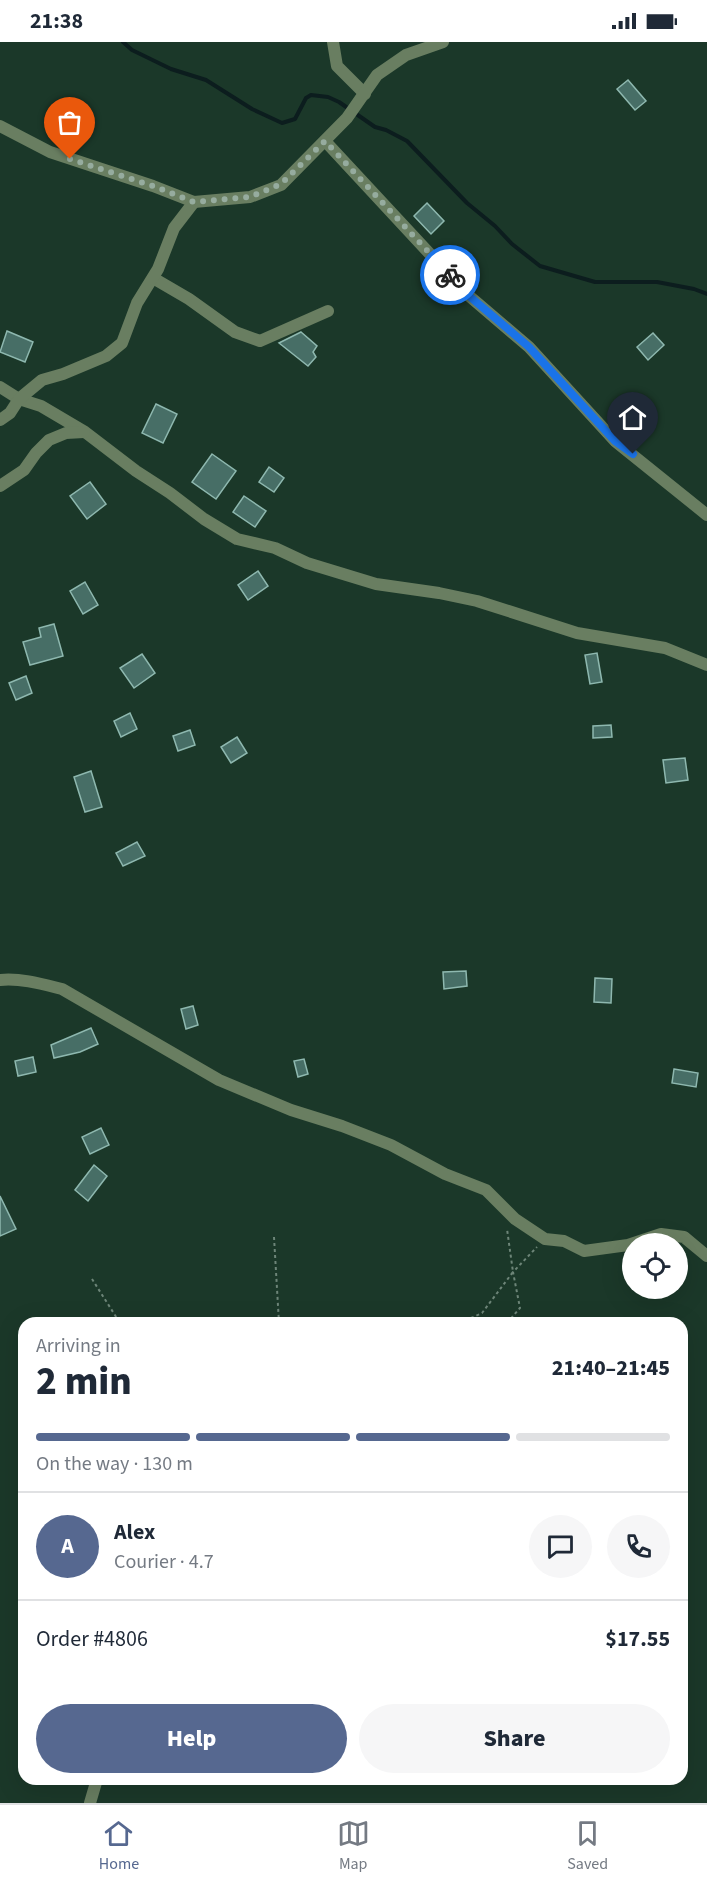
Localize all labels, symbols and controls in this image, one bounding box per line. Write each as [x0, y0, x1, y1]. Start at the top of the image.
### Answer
text: 21:38 [30, 5, 83, 37]
pin [44, 97, 95, 159]
icon: bag [53, 106, 86, 139]
courier [420, 245, 480, 305]
icon: bike [434, 259, 467, 292]
pin [607, 392, 658, 454]
icon: home [616, 401, 649, 434]
map controls [622, 1233, 688, 1299]
button: locate [622, 1233, 688, 1299]
text: Arriving in [36, 1332, 121, 1360]
text: 21:40–21:45 [552, 1352, 670, 1384]
text: 2 min [36, 1354, 132, 1410]
text: On the way · 130 m [36, 1450, 193, 1478]
button: chat [529, 1515, 592, 1578]
button: phone [607, 1515, 670, 1578]
text: Alex [114, 1516, 155, 1548]
text: A [61, 1530, 74, 1562]
text: Courier · 4.7 [114, 1548, 214, 1576]
text: Order #4806 [36, 1623, 148, 1655]
text: $17.55 [605, 1623, 670, 1655]
button: Help [36, 1704, 347, 1773]
button: Share [359, 1704, 670, 1773]
tab: Home [99, 1817, 139, 1875]
tab: Map [337, 1817, 370, 1875]
tab: Saved [567, 1817, 608, 1875]

